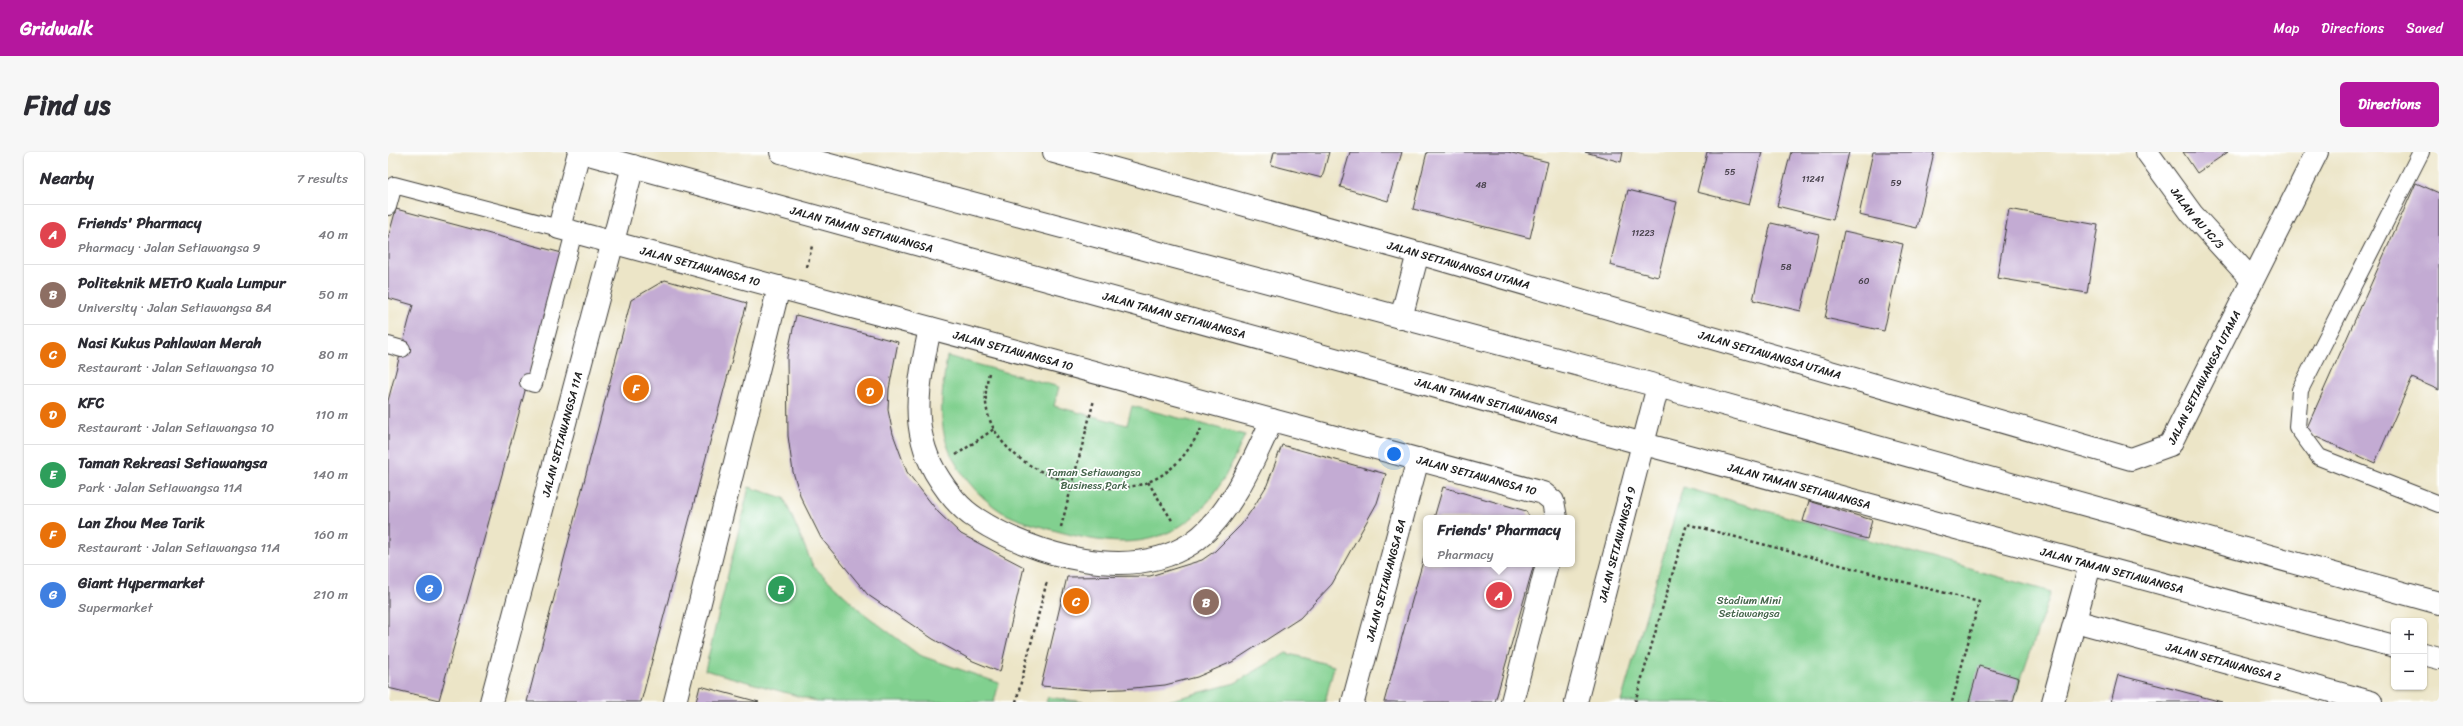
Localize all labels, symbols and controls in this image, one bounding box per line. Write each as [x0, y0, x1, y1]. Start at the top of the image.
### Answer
text: Gridwalk [20, 12, 93, 45]
text: Map [2273, 16, 2299, 41]
text: Directions [2321, 16, 2384, 41]
text: Saved [2406, 16, 2443, 41]
text: Find us [24, 80, 111, 129]
button: Directions [2340, 82, 2439, 127]
text: Nearby [40, 163, 94, 193]
house number: 55 [1725, 164, 1736, 180]
text: 7 results [297, 167, 348, 190]
house number: 11241 [1802, 171, 1824, 187]
house number: 59 [1890, 175, 1902, 191]
house number: 48 [1475, 177, 1487, 193]
street label: JALAN AU 1C/3 [2165, 182, 2228, 253]
street label: JALAN TAMAN SETIAWANGSA [787, 201, 935, 258]
text: Friends' Pharmacy [78, 210, 201, 236]
text: A [49, 223, 57, 246]
text: 40 m [318, 223, 348, 246]
house number: 11223 [1631, 225, 1655, 241]
text: Pharmacy · Jalan Setiawangsa 9 [78, 236, 261, 259]
street label: JALAN SETIAWANGSA UTAMA [1384, 236, 1532, 295]
street label: JALAN SETIAWANGSA 10 [637, 241, 762, 292]
house number: 58 [1781, 259, 1792, 275]
text: Politeknik METrO Kuala Lumpur [78, 270, 285, 296]
house number: 60 [1859, 273, 1870, 289]
text: B [49, 283, 57, 306]
text: 50 m [318, 283, 348, 306]
street label: JALAN TAMAN SETIAWANGSA [1099, 286, 1247, 344]
text: University · Jalan Setiawangsa 8A [78, 296, 272, 319]
street label: JALAN SETIAWANGSA UTAMA [2162, 307, 2246, 449]
street label: JALAN SETIAWANGSA 10 [950, 325, 1075, 376]
street label: JALAN SETIAWANGSA UTAMA [1695, 325, 1843, 385]
text: Nasi Kukus Pahlawan Merah [78, 330, 261, 356]
text: C [49, 343, 57, 366]
text: 80 m [319, 343, 348, 366]
text: Restaurant · Jalan Setiawangsa 10 [78, 356, 274, 379]
street label: JALAN SETIAWANGSA 11A [537, 370, 588, 500]
street label: JALAN TAMAN SETIAWANGSA [1412, 372, 1560, 430]
pin: F [623, 373, 649, 403]
pin: D [857, 376, 883, 406]
text: KFC [78, 390, 104, 416]
text: D [49, 403, 57, 426]
text: 110 m [315, 403, 348, 426]
text: Restaurant · Jalan Setiawangsa 10 [78, 416, 274, 439]
your location [1384, 444, 1404, 464]
text: Taman Rekreasi Setiawangsa [78, 450, 267, 476]
street label: JALAN SETIAWANGSA 10 [1413, 450, 1539, 501]
street label: JALAN TAMAN SETIAWANGSA [1724, 458, 1873, 515]
text: E [49, 463, 57, 486]
text: 140 m [313, 463, 348, 486]
park label: Taman Setiawangsa Business Park [1047, 463, 1141, 495]
text: Park · Jalan Setiawangsa 11A [78, 476, 243, 499]
street label: JALAN SETIAWANGSA 9 [1593, 484, 1642, 605]
text: Lan Zhou Mee Tarik [78, 510, 205, 536]
popup [1423, 515, 1575, 567]
street label: JALAN SETIAWANGSA 8A [1360, 517, 1411, 645]
text: Friends' Pharmacy [1437, 517, 1561, 543]
text: F [49, 523, 57, 546]
text: 160 m [313, 523, 348, 546]
text: Restaurant · Jalan Setiawangsa 11A [78, 536, 280, 559]
street label: JALAN TAMAN SETIAWANGSA [2037, 542, 2185, 599]
text: Pharmacy [1437, 543, 1494, 566]
text: Giant Hypermarket [78, 570, 204, 596]
pin: G [416, 573, 442, 603]
pin: E [768, 574, 794, 604]
pin: A [1486, 580, 1512, 610]
text: G [49, 583, 57, 606]
text: 210 m [313, 583, 348, 606]
pin: C [1063, 586, 1089, 616]
pin: B [1193, 587, 1219, 617]
park label: Stadium Mini Setiawangsa [1717, 591, 1782, 623]
text: Supermarket [78, 596, 153, 619]
map controls [2391, 618, 2427, 690]
button: + [2391, 618, 2427, 654]
street label: JALAN SETIAWANGSA 2 [2163, 637, 2284, 687]
button: − [2391, 654, 2427, 690]

